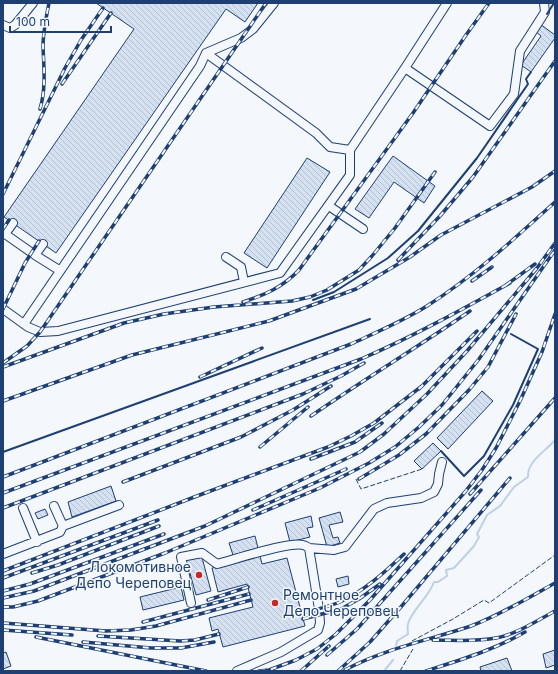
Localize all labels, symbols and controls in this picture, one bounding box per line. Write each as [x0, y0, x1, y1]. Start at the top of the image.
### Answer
scale bar [10, 8, 111, 34]
text: 100 m [16, 14, 50, 29]
place label: Локомотивное Депо Череповец [75, 558, 192, 591]
marker: Локомотивное Депо Череповец [194, 570, 204, 580]
place label: Ремонтное Депо Череповец [283, 586, 400, 619]
marker: Ремонтное Депо Череповец [270, 598, 280, 608]

